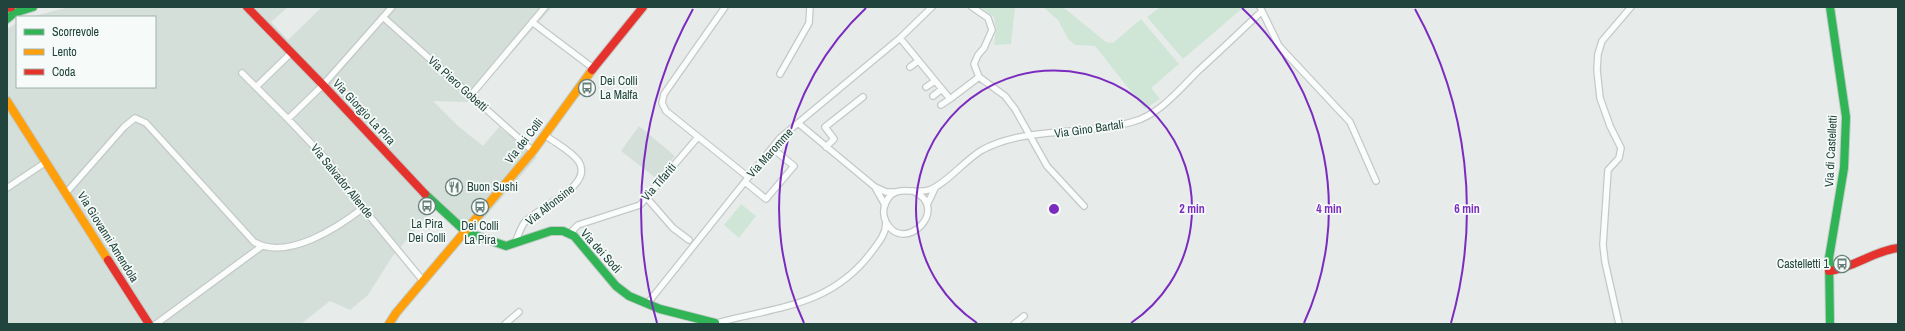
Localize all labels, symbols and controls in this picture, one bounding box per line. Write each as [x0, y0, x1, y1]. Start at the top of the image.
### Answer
legend [16, 16, 156, 88]
text: Scorrevole [52, 24, 99, 40]
text: Lento [52, 44, 77, 60]
street label: Via Piero Gobetti [424, 53, 492, 115]
text: Coda [52, 64, 76, 80]
place label: Dei Colli La Malfa [600, 73, 638, 103]
street label: Via Giorgio La Pira [329, 76, 399, 149]
bus stop icon: Dei Colli La Malfa [577, 78, 597, 98]
street label: Via dei Colli [501, 115, 547, 167]
street label: Via di Castelletti [1821, 115, 1841, 187]
street label: Via Gino Bartali [1053, 116, 1125, 142]
street label: Via Maromme [743, 125, 797, 181]
street label: Via Salvador Allende [307, 141, 377, 221]
street label: Via Tifariti [638, 160, 680, 204]
restaurant icon: Buon Sushi [444, 177, 464, 197]
place label: Buon Sushi [467, 179, 518, 195]
street label: Via Alfonsine [522, 181, 578, 229]
street label: Via Giovanni Amendola [74, 189, 143, 286]
bus stop icon: La Pira Dei Colli [417, 196, 437, 216]
bus stop icon: Dei Colli La Pira [470, 197, 490, 217]
text: 2 min [1179, 201, 1205, 217]
text: 4 min [1316, 201, 1342, 217]
text: 6 min [1454, 201, 1480, 217]
centre of rings [1047, 202, 1061, 216]
place label: La Pira Dei Colli [408, 216, 446, 246]
place label: Dei Colli La Pira [461, 218, 499, 248]
street label: Via dei Sodi [577, 226, 625, 276]
bus stop icon: Castelletti 1 [1832, 254, 1852, 274]
place label: Castelletti 1 [1777, 256, 1830, 272]

